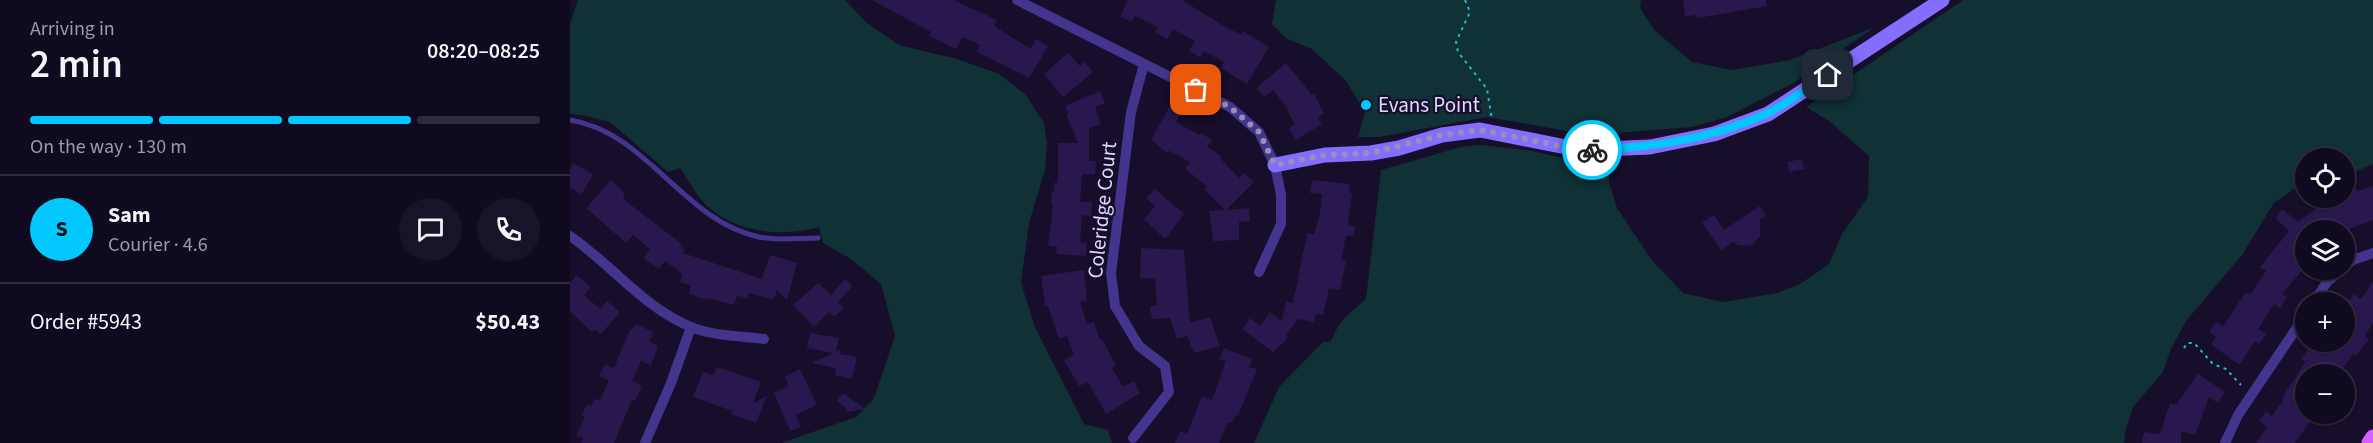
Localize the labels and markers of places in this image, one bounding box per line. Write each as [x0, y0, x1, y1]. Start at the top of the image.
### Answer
pin [1802, 49, 1853, 100]
pin [1170, 64, 1221, 115]
place label: Evans Point [1378, 90, 1480, 120]
marker: Evans Point [1359, 98, 1373, 112]

